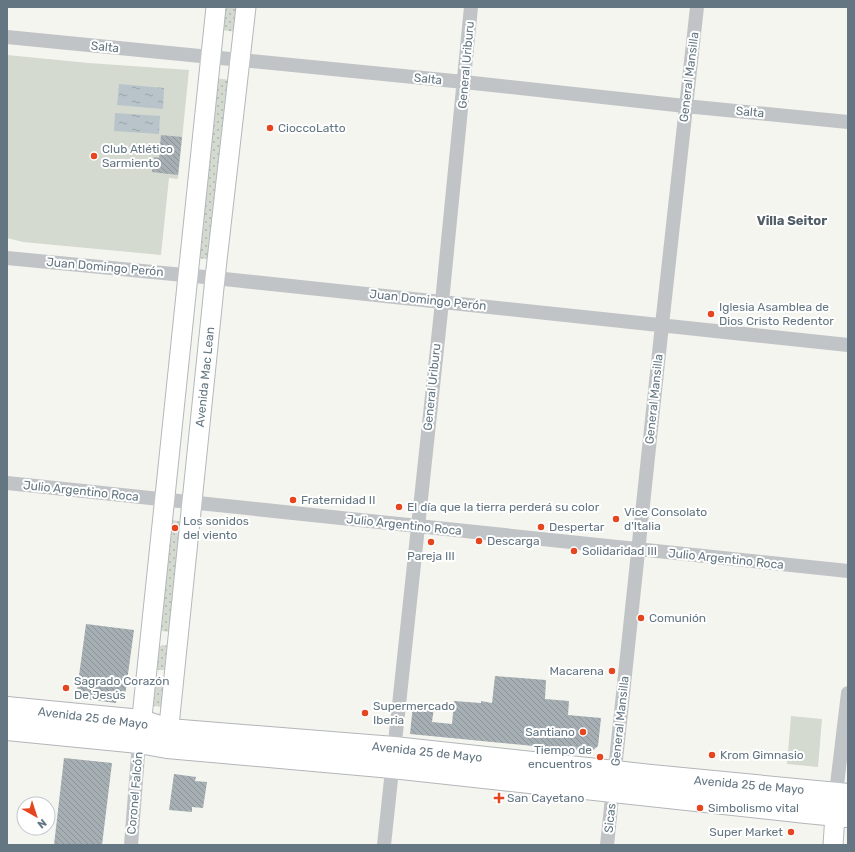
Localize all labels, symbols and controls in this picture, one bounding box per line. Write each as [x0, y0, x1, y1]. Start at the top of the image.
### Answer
street label: General Uriburu [455, 21, 477, 109]
street label: General Mansilla [677, 31, 701, 123]
street label: Salta [90, 39, 120, 55]
street label: Salta [413, 71, 443, 87]
street label: Salta [735, 104, 765, 120]
place label: CioccoLatto [278, 121, 346, 135]
marker: CioccoLatto [265, 123, 275, 133]
place label: Club Atlético Sarmiento [102, 142, 173, 170]
marker: Club Atlético Sarmiento [89, 151, 99, 161]
district label: Villa Seitor [757, 213, 827, 228]
street label: Juan Domingo Perón [46, 255, 164, 279]
street label: Juan Domingo Perón [369, 287, 487, 313]
place label: Iglesia Asamblea de Dios Cristo Redentor [719, 300, 834, 328]
marker: Iglesia Asamblea de Dios Cristo Redentor [706, 309, 716, 319]
street label: Avenida Mac Lean [193, 326, 217, 428]
street label: General Uriburu [420, 343, 444, 431]
street label: General Mansilla [642, 353, 666, 445]
street label: Julio Argentino Roca [22, 478, 140, 504]
place label: Fraternidad II [301, 493, 375, 507]
marker: Fraternidad II [288, 495, 298, 505]
place label: El día que la tierra perderá su color [407, 500, 600, 514]
marker: El día que la tierra perderá su color [394, 502, 404, 512]
place label: Vice Consolato d'Italia [624, 505, 707, 533]
street label: Julio Argentino Roca [345, 512, 463, 538]
place label: Los sonidos del viento [183, 514, 249, 542]
marker: Vice Consolato d'Italia [611, 514, 621, 524]
place label: Despertar [549, 520, 605, 534]
marker: Despertar [536, 522, 546, 532]
marker: Los sonidos del viento [170, 523, 180, 533]
place label: Descarga [487, 534, 540, 548]
marker: Descarga [474, 536, 484, 546]
marker: Pareja III [426, 537, 436, 547]
place label: Solidaridad III [582, 544, 657, 558]
marker: Solidaridad III [569, 546, 579, 556]
street label: Julio Argentino Roca [667, 546, 785, 572]
place label: Pareja III [407, 549, 455, 563]
place label: Comunión [649, 611, 706, 625]
marker: Comunión [636, 613, 646, 623]
place label: Macarena [550, 664, 604, 678]
marker: Macarena [607, 666, 617, 676]
place label: Sagrado Corazón De Jesús [74, 674, 169, 702]
street label: General Mansilla [608, 675, 632, 767]
marker: Sagrado Corazón De Jesús [61, 683, 71, 693]
place label: Supermercado Iberia [373, 699, 455, 727]
street label: Avenida 25 de Mayo [37, 704, 149, 732]
marker: Supermercado Iberia [360, 708, 370, 718]
place label: Santiano [525, 725, 575, 739]
marker: Santiano [578, 727, 588, 737]
street label: Avenida 25 de Mayo [371, 739, 483, 765]
place label: Tiempo de encuentros [528, 743, 592, 771]
place label: Krom Gimnasio [720, 748, 804, 762]
marker: Krom Gimnasio [707, 750, 717, 760]
street label: Coronel Falcón [124, 751, 146, 835]
marker: Tiempo de encuentros [595, 752, 605, 762]
street label: Avenida 25 de Mayo [693, 773, 805, 797]
place label: San Cayetano [507, 791, 584, 805]
marker: San Cayetano [494, 793, 504, 803]
north arrow [16, 796, 56, 836]
place label: Simbolismo vital [708, 801, 799, 815]
street label: Sicas [601, 802, 619, 834]
marker: Simbolismo vital [695, 803, 705, 813]
text: N [35, 816, 49, 831]
place label: Super Market [709, 825, 783, 839]
marker: Super Market [786, 827, 796, 837]

